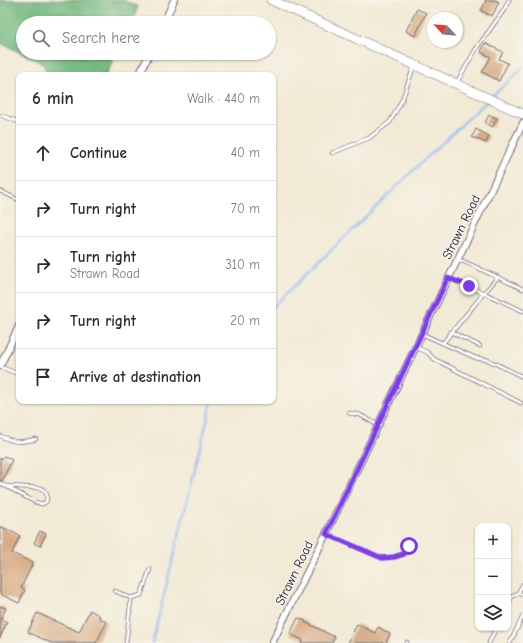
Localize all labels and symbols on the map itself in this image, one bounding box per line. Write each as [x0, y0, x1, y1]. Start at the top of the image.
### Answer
north arrow [427, 12, 463, 48]
street label: Strawn Road [439, 192, 483, 262]
route end [460, 277, 478, 295]
route start [400, 537, 418, 555]
street label: Strawn Road [272, 538, 316, 608]

